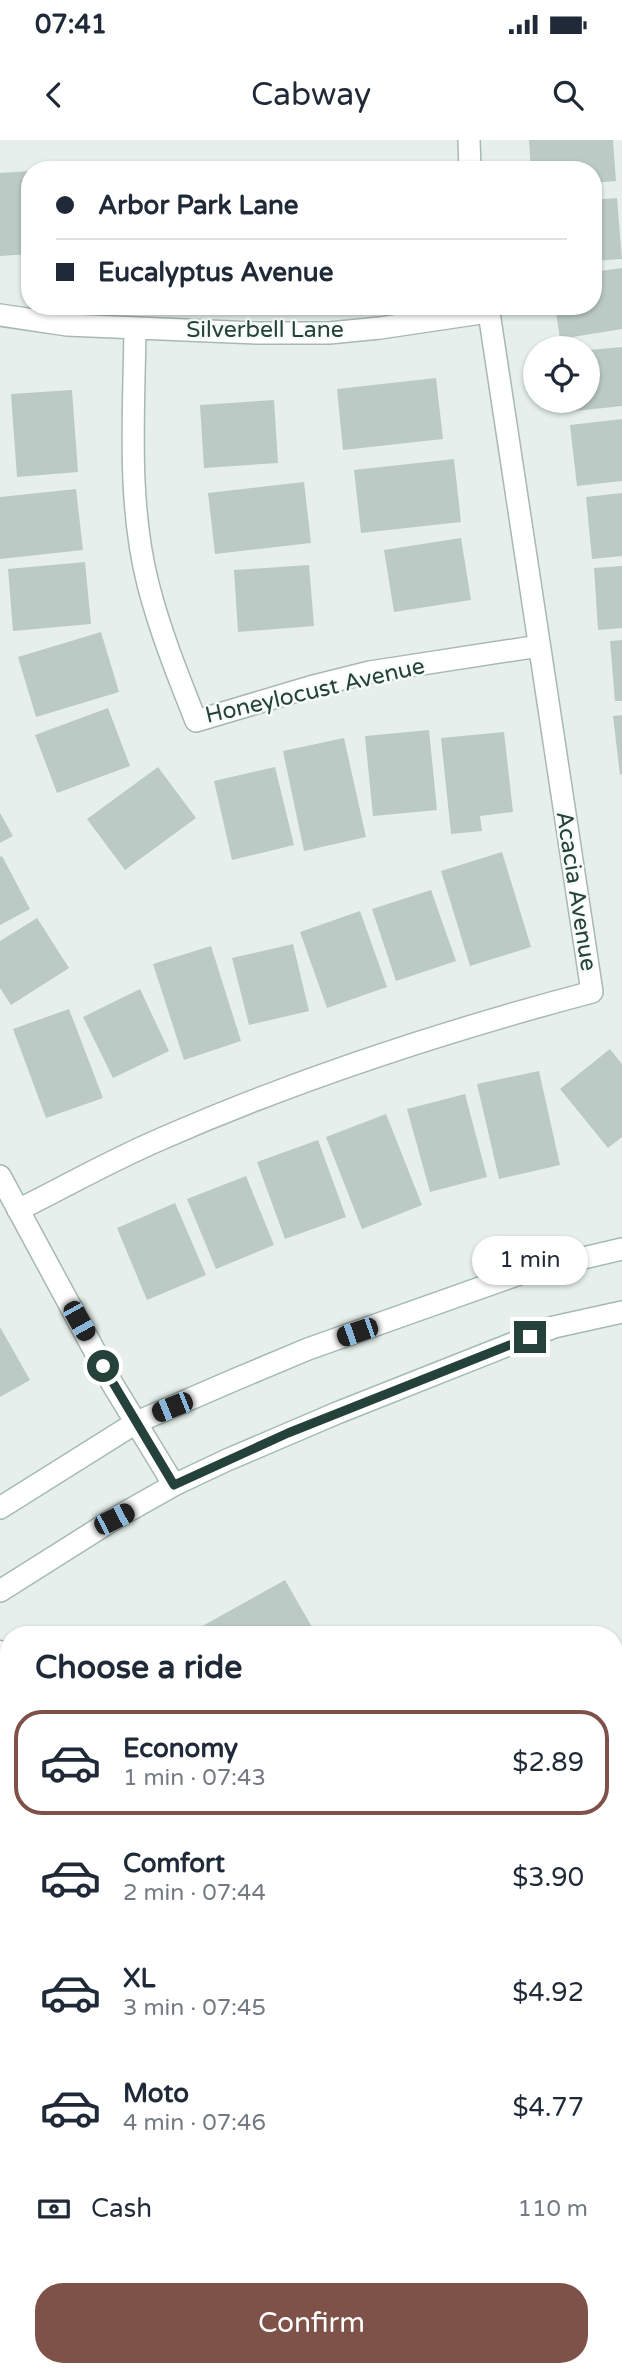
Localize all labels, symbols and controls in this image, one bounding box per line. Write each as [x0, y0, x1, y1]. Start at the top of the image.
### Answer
text: 07:41 [35, 9, 107, 40]
icon: back [35, 76, 73, 114]
text: Cabway [251, 76, 371, 114]
icon: search [549, 76, 587, 114]
text: Arbor Park Lane [98, 190, 299, 221]
text: Eucalyptus Avenue [98, 257, 333, 288]
street label: Silverbell Lane [186, 316, 344, 344]
map controls [523, 336, 600, 413]
button: locate [523, 336, 600, 413]
street label: Honeylocust Avenue [203, 652, 427, 730]
street label: Acacia Avenue [550, 809, 602, 973]
callout: 1 min [472, 1236, 588, 1284]
text: 1 min [499, 1246, 561, 1274]
car [60, 1298, 99, 1344]
car [334, 1315, 381, 1349]
route end [514, 1321, 546, 1353]
route start [87, 1350, 119, 1382]
car [149, 1389, 196, 1425]
car [91, 1500, 138, 1538]
text: Choose a ride [35, 1649, 242, 1687]
icon: car [39, 1731, 102, 1794]
text: Economy [123, 1733, 238, 1764]
text: $2.89 [512, 1747, 584, 1778]
text: 1 min · 07:43 [123, 1764, 266, 1792]
icon: car [39, 1846, 102, 1909]
text: Comfort [123, 1848, 225, 1879]
text: $3.90 [512, 1862, 584, 1893]
text: 2 min · 07:44 [123, 1879, 266, 1907]
icon: car [39, 1961, 102, 2024]
text: XL [123, 1963, 155, 1994]
text: $4.92 [512, 1977, 584, 2008]
text: 3 min · 07:45 [123, 1994, 266, 2022]
icon: car [39, 2076, 102, 2139]
text: Moto [123, 2078, 189, 2109]
text: $4.77 [512, 2092, 584, 2123]
text: 4 min · 07:46 [123, 2109, 266, 2137]
icon: cash [35, 2190, 73, 2228]
text: Cash [91, 2193, 152, 2224]
text: 110 m [518, 2195, 588, 2223]
button: Confirm [35, 2283, 588, 2363]

